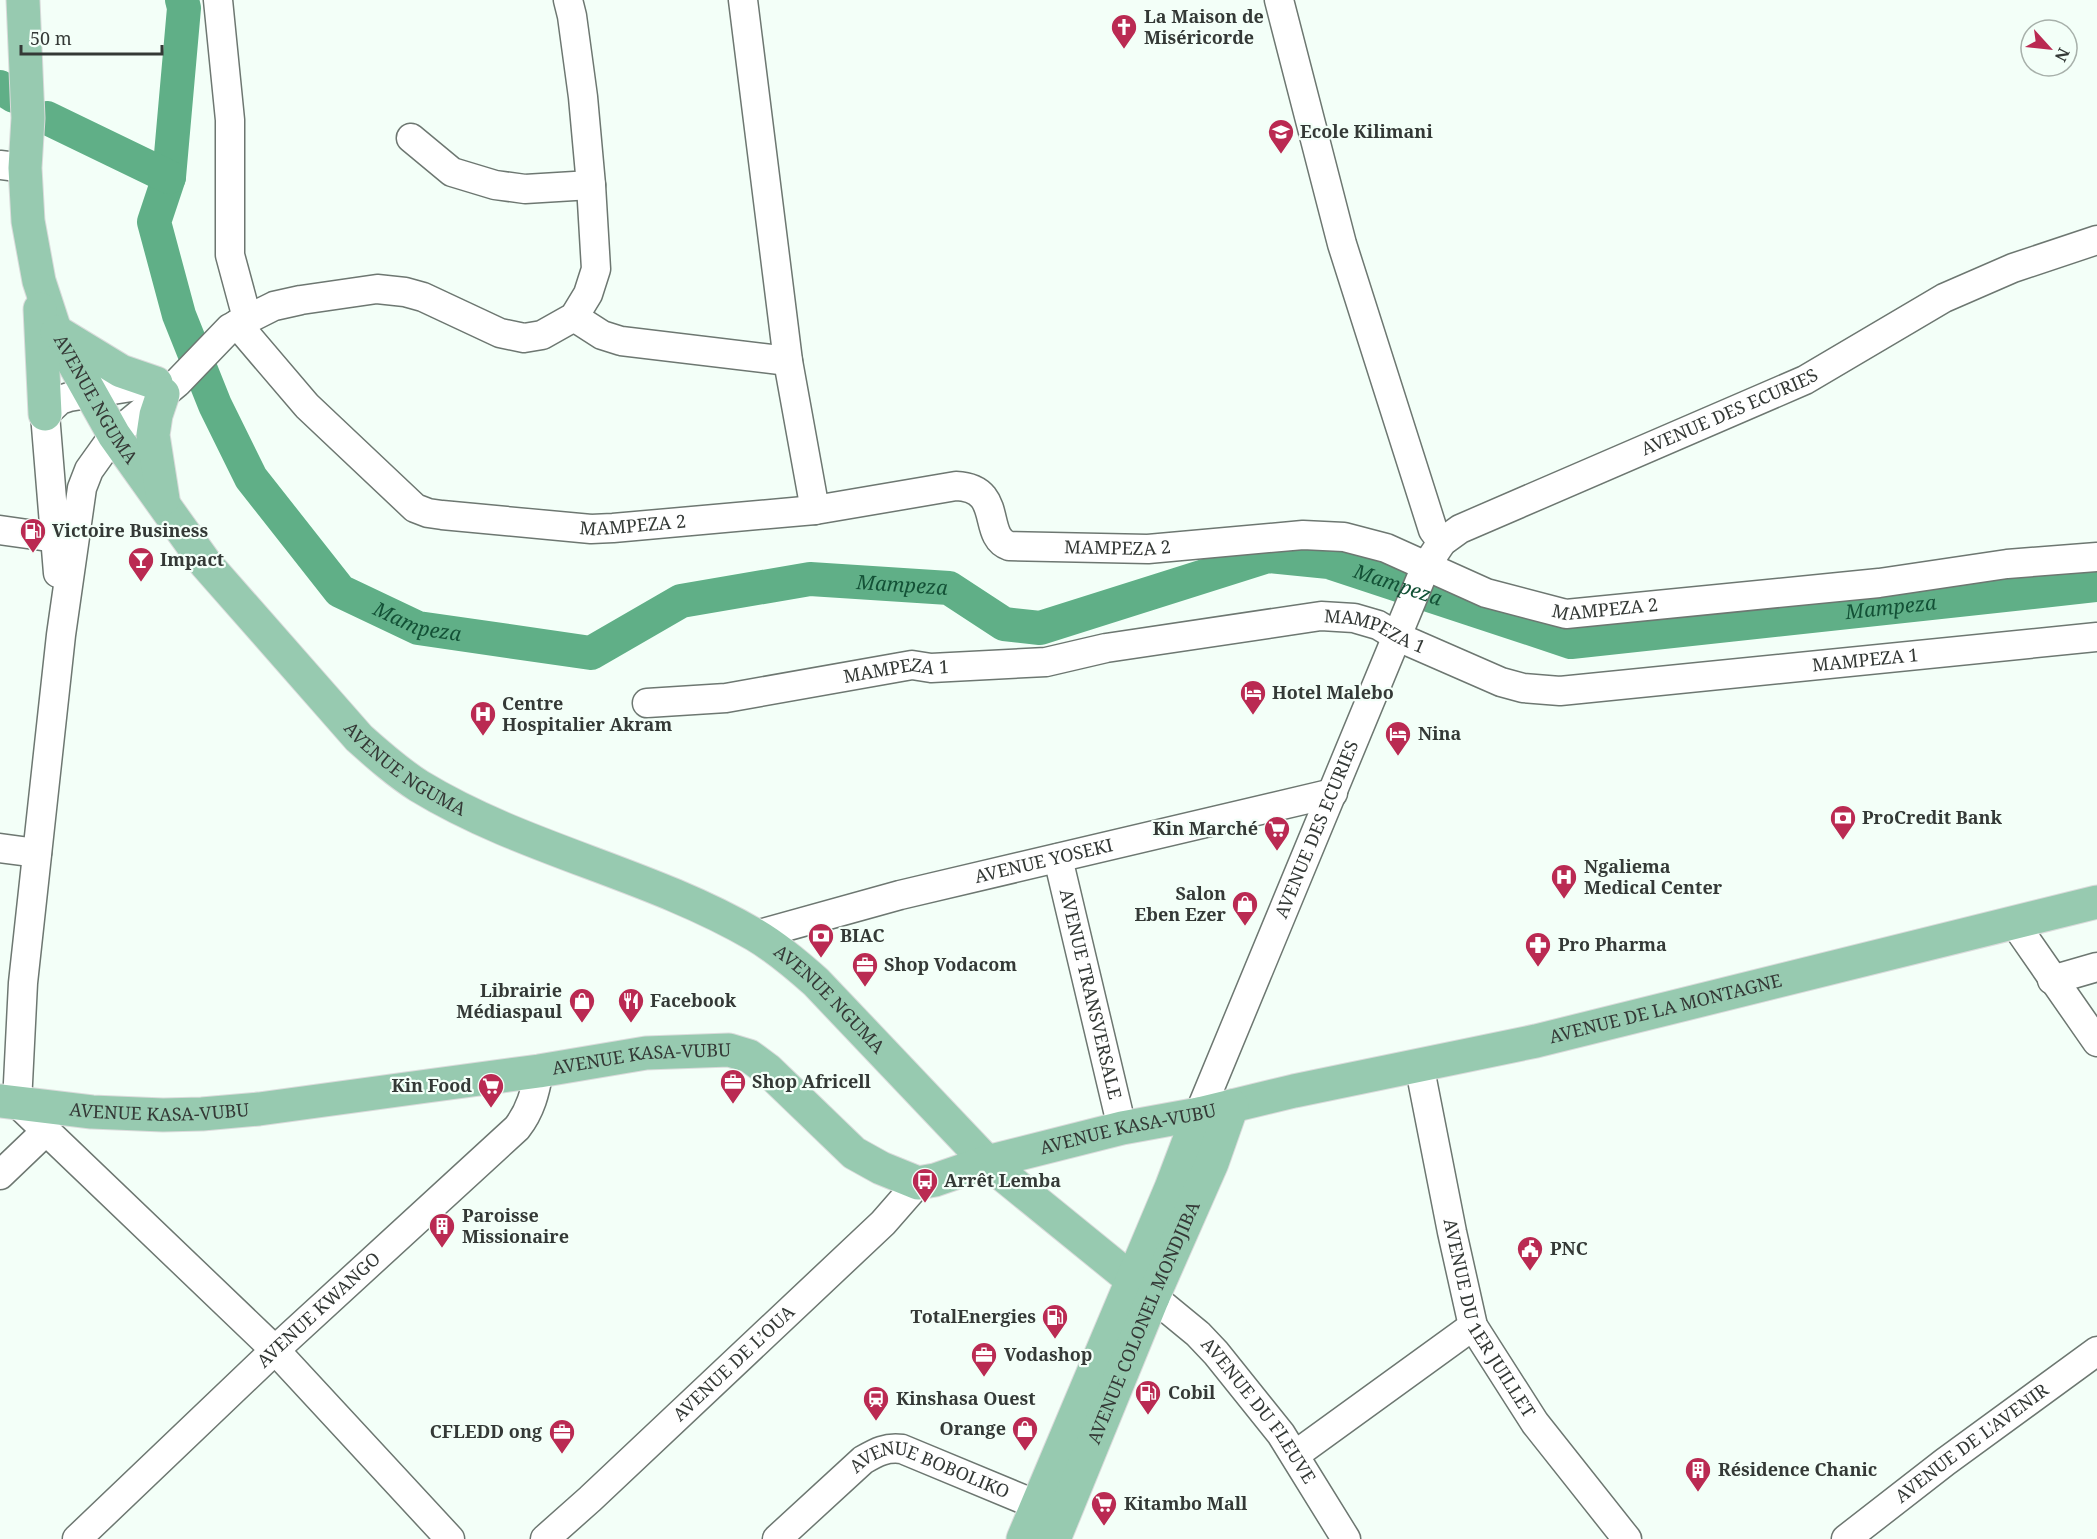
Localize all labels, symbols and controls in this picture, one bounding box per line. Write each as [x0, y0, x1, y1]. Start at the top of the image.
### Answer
place label: La Maison de Miséricorde [1144, 4, 1264, 49]
church icon: La Maison de Miséricorde [1109, 12, 1139, 50]
scale bar [21, 18, 162, 56]
north arrow [2019, 18, 2079, 78]
text: 50 m [30, 26, 72, 50]
text: N [2050, 44, 2075, 66]
school or university icon: Ecole Kilimani [1266, 117, 1296, 155]
place label: Ecole Kilimani [1300, 119, 1433, 143]
street label: AVENUE NGUMA [49, 330, 144, 468]
street label: AVENUE DES ECURIES [1637, 362, 1822, 460]
street label: MAMPEZA 2 [579, 509, 687, 540]
fuel station icon: Victoire Business [18, 516, 48, 554]
place label: Victoire Business [52, 518, 209, 542]
street label: MAMPEZA 2 [1064, 534, 1172, 560]
bar icon: Impact [126, 545, 156, 583]
place label: Impact [160, 547, 224, 571]
water label: Mampeza [1349, 557, 1446, 612]
water label: Mampeza [855, 568, 949, 601]
water label: Mampeza [1843, 588, 1938, 625]
street label: MAMPEZA 2 [1549, 592, 1659, 625]
water label: Mampeza [368, 594, 464, 647]
street label: MAMPEZA 1 [1324, 603, 1429, 658]
street label: MAMPEZA 1 [1811, 642, 1919, 677]
street label: MAMPEZA 1 [841, 652, 950, 688]
hotel icon: Hotel Malebo [1238, 678, 1268, 716]
place label: Hotel Malebo [1272, 680, 1394, 704]
place label: Centre Hospitalier Akram [502, 691, 672, 736]
hospital icon: Centre Hospitalier Akram [468, 699, 498, 737]
street label: AVENUE NGUMA [339, 716, 471, 821]
hotel icon: Nina [1383, 719, 1413, 757]
place label: Nina [1418, 721, 1462, 745]
street label: AVENUE DES ECURIES [1268, 736, 1364, 922]
bank icon: ProCredit Bank [1828, 803, 1858, 841]
place label: ProCredit Bank [1862, 805, 2003, 829]
supermarket icon: Kin Marché [1262, 814, 1292, 852]
place label: Kin Marché [1153, 816, 1258, 840]
street label: AVENUE YOSEKI [972, 832, 1115, 888]
place label: Ngaliema Medical Center [1584, 854, 1723, 899]
hospital icon: Ngaliema Medical Center [1549, 862, 1579, 900]
place label: Salon Eben Ezer [1135, 881, 1227, 926]
street label: AVENUE TRANSVERSALE [1055, 886, 1128, 1102]
shop icon: Salon Eben Ezer [1230, 889, 1260, 927]
bank icon: BIAC [806, 921, 836, 959]
place label: BIAC [840, 923, 885, 947]
pharmacy icon: Pro Pharma [1523, 930, 1553, 968]
place label: Pro Pharma [1558, 932, 1667, 956]
street label: AVENUE NGUMA [770, 939, 891, 1058]
office icon: Shop Vodacom [850, 950, 880, 988]
place label: Shop Vodacom [884, 952, 1017, 976]
street label: AVENUE DE LA MONTAGNE [1547, 968, 1784, 1048]
place label: Librairie Médiaspaul [456, 978, 563, 1023]
shop icon: Librairie Médiaspaul [567, 986, 597, 1024]
restaurant icon: Facebook [616, 986, 646, 1024]
place label: Facebook [650, 988, 737, 1012]
street label: AVENUE KASA-VUBU [550, 1037, 731, 1080]
office icon: Shop Africell [718, 1067, 748, 1105]
place label: Shop Africell [752, 1069, 872, 1093]
supermarket icon: Kin Food [476, 1071, 506, 1109]
place label: Kin Food [392, 1073, 472, 1097]
street label: AVENUE KASA-VUBU [68, 1096, 250, 1126]
street label: AVENUE KASA-VUBU [1037, 1097, 1219, 1159]
bus stop icon: Arrêt Lemba [910, 1166, 940, 1204]
place label: Arrêt Lemba [944, 1168, 1061, 1192]
street label: AVENUE COLONEL MONDJIBA [1081, 1197, 1205, 1448]
place label: Paroisse Missionaire [462, 1203, 569, 1248]
building icon: Paroisse Missionaire [427, 1211, 457, 1249]
street label: AVENUE DU 1ER JUILLET [1439, 1216, 1541, 1422]
public building icon: PNC [1515, 1234, 1545, 1272]
place label: PNC [1550, 1236, 1588, 1260]
street label: AVENUE KWANGO [251, 1246, 385, 1372]
street label: AVENUE DE L’OUA [667, 1299, 799, 1426]
fuel station icon: TotalEnergies [1040, 1302, 1070, 1340]
place label: TotalEnergies [911, 1304, 1036, 1328]
street label: AVENUE DU FLEUVE [1196, 1332, 1322, 1488]
office icon: Vodashop [969, 1340, 999, 1378]
place label: Vodashop [1004, 1342, 1092, 1366]
street label: AVENUE DE L'AVENIR [1889, 1377, 2053, 1508]
fuel station icon: Cobil [1133, 1378, 1163, 1416]
place label: Cobil [1168, 1380, 1216, 1404]
station icon: Kinshasa Ouest [861, 1384, 891, 1422]
place label: Kinshasa Ouest [896, 1386, 1036, 1410]
shop icon: Orange [1010, 1414, 1040, 1452]
place label: Orange [940, 1416, 1006, 1440]
office icon: CFLEDD ong [547, 1417, 577, 1455]
place label: CFLEDD ong [430, 1419, 543, 1443]
street label: AVENUE BOBOLIKO [844, 1435, 1013, 1503]
building icon: Résidence Chanic [1683, 1455, 1713, 1493]
place label: Résidence Chanic [1718, 1457, 1877, 1481]
supermarket icon: Kitambo Mall [1089, 1489, 1119, 1527]
place label: Kitambo Mall [1124, 1491, 1248, 1515]

